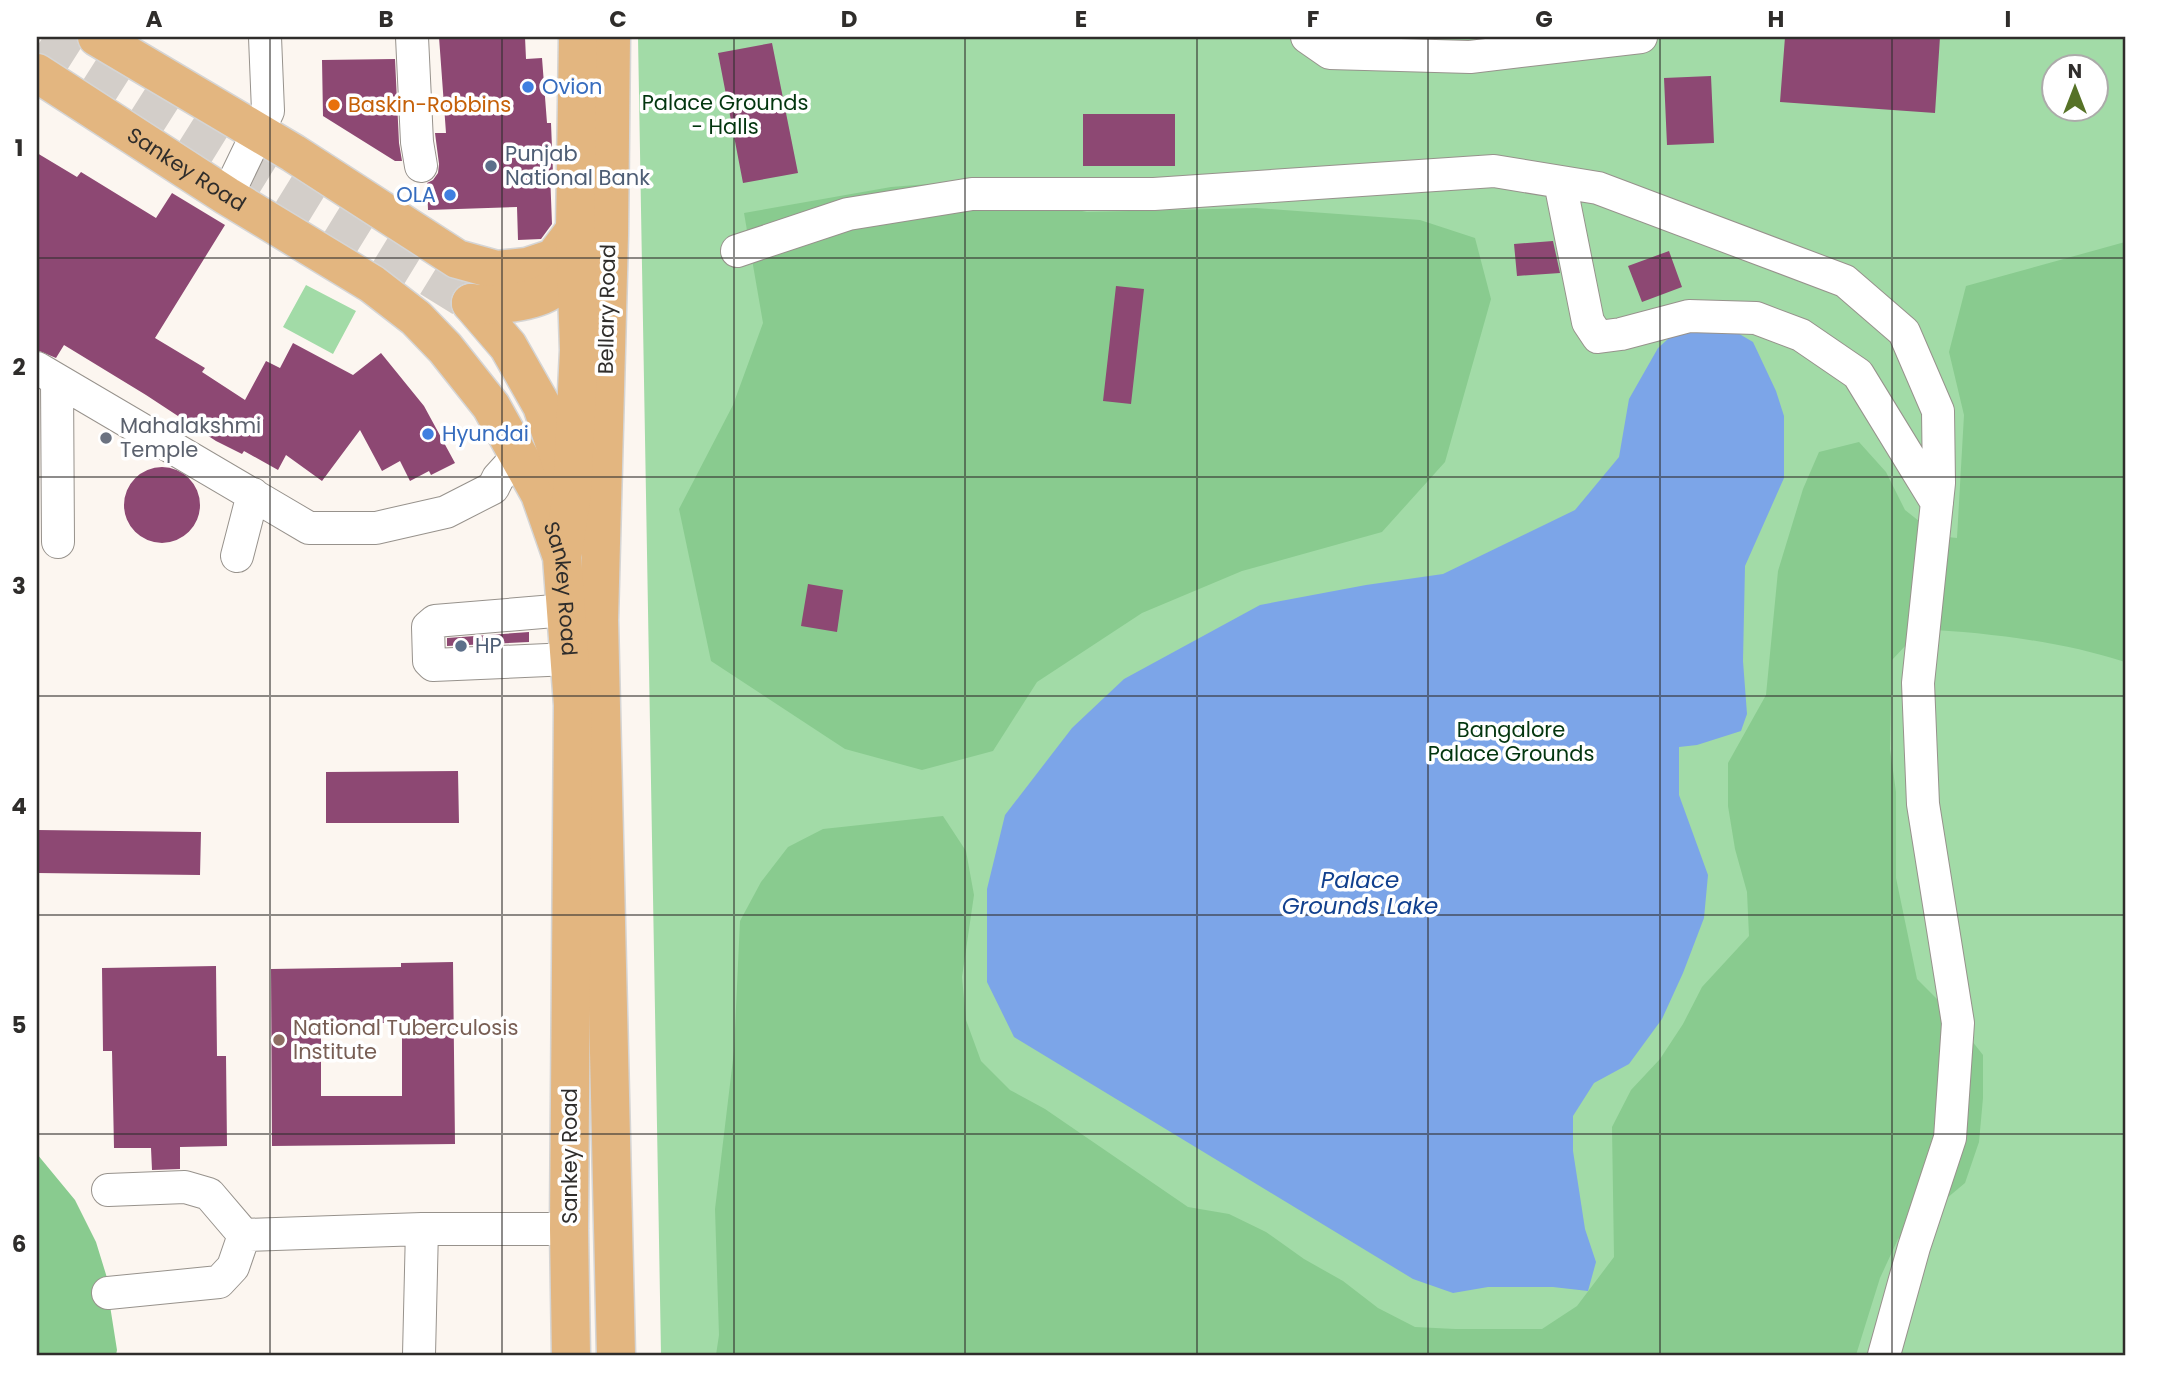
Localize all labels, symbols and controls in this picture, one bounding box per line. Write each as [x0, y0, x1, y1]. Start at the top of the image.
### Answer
text: A [146, 3, 163, 35]
text: B [378, 3, 394, 35]
text: C [609, 3, 627, 35]
text: D [841, 3, 857, 35]
text: E [1075, 3, 1087, 35]
text: F [1307, 3, 1319, 35]
text: G [1535, 3, 1553, 35]
text: H [1768, 3, 1784, 35]
text: I [2005, 3, 2011, 35]
north arrow [2039, 52, 2110, 122]
text: N [2068, 58, 2082, 85]
place label: Ovion [542, 72, 602, 101]
marker: Ovion [520, 79, 536, 95]
park label: Palace Grounds - Halls [642, 88, 808, 141]
place label: Baskin-Robbins [348, 90, 511, 119]
marker: Baskin-Robbins [326, 97, 342, 113]
street label: Sankey Road [122, 120, 252, 218]
text: 1 [15, 132, 23, 164]
place label: Punjab National Bank [505, 139, 650, 192]
marker: Punjab National Bank [483, 158, 499, 174]
place label: OLA [396, 180, 436, 209]
marker: OLA [442, 187, 458, 203]
street label: Bellary Road [591, 244, 622, 374]
text: 2 [12, 351, 26, 383]
place label: Mahalakshmi Temple [120, 411, 261, 464]
place label: Hyundai [442, 419, 529, 448]
marker: Hyundai [420, 426, 436, 442]
marker: Mahalakshmi Temple [98, 430, 114, 446]
street label: Sankey Road [537, 517, 584, 657]
text: 3 [12, 570, 26, 602]
place label: HP [475, 631, 502, 660]
marker: HP [453, 638, 469, 654]
park label: Bangalore Palace Grounds [1428, 715, 1594, 768]
text: 4 [11, 790, 27, 822]
water label: Palace Grounds Lake [1282, 864, 1438, 922]
text: 5 [12, 1009, 26, 1041]
place label: National Tuberculosis Institute [293, 1013, 518, 1066]
marker: National Tuberculosis Institute [271, 1032, 287, 1048]
street label: Sankey Road [555, 1088, 584, 1224]
text: 6 [12, 1228, 26, 1260]

